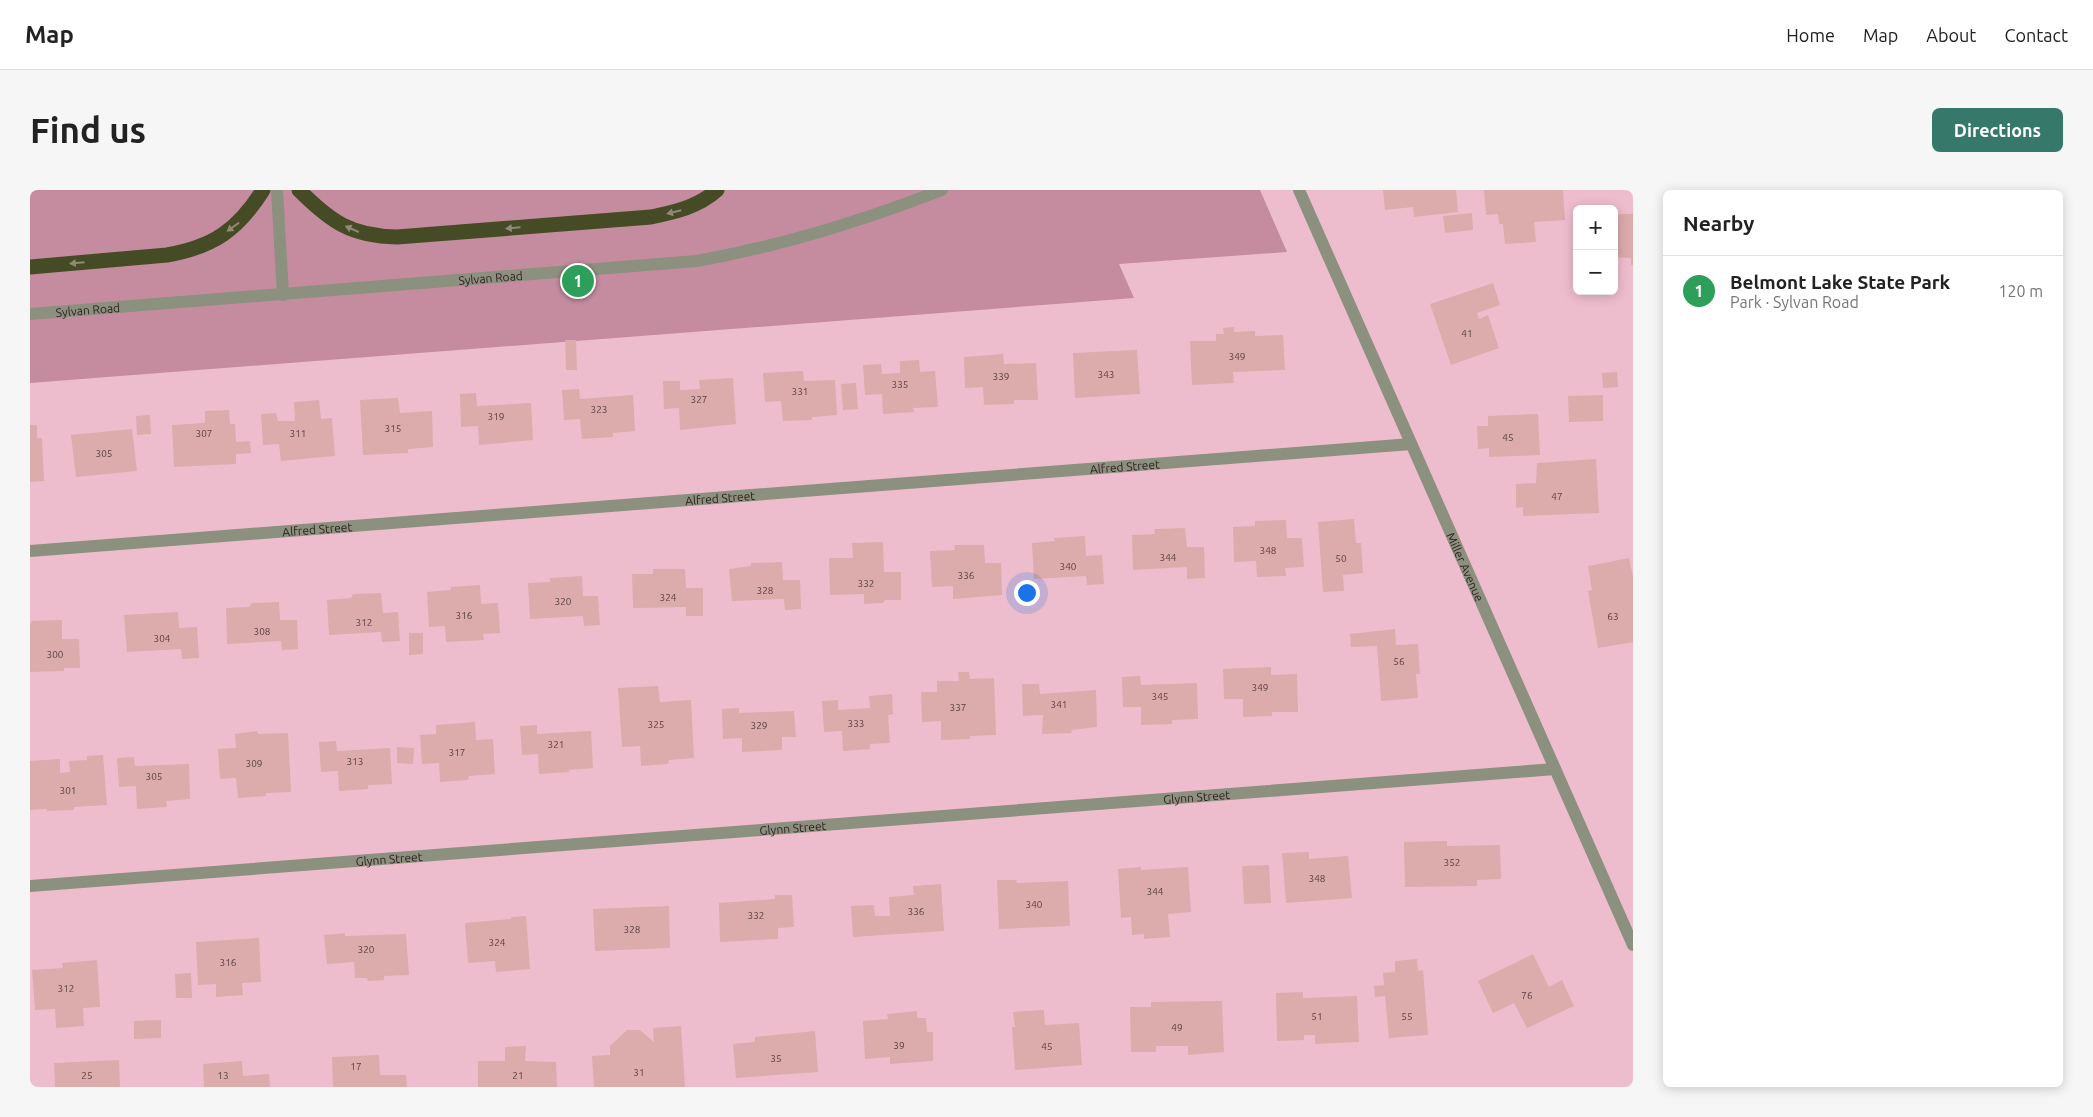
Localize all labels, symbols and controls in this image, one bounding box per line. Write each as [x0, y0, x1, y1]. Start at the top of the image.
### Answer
text: Map [25, 21, 74, 48]
text: Home [1786, 25, 1835, 45]
text: Map [1863, 25, 1898, 45]
text: About [1926, 25, 1976, 45]
text: Contact [2004, 25, 2068, 45]
button: Directions [1932, 108, 2063, 152]
text: Find us [30, 110, 146, 150]
map controls [1573, 205, 1618, 295]
button: + [1573, 205, 1618, 250]
one-way arrow [667, 208, 682, 216]
text: Nearby [1683, 211, 1754, 235]
one-way arrow [226, 222, 240, 232]
one-way arrow [504, 224, 520, 232]
one-way arrow [344, 225, 359, 234]
button: − [1573, 250, 1618, 295]
one-way arrow [69, 259, 85, 267]
pin: 1 [562, 262, 594, 300]
street label: Sylvan Road [458, 268, 523, 286]
text: Belmont Lake State Park [1730, 271, 1950, 293]
text: 1 [1694, 282, 1704, 300]
text: 120 m [1998, 282, 2043, 300]
text: Park · Sylvan Road [1730, 293, 1859, 311]
street label: Sylvan Road [55, 300, 120, 318]
house number: 41 [1461, 328, 1473, 339]
house number: 349 [1229, 351, 1245, 362]
house number: 343 [1098, 369, 1114, 380]
house number: 339 [993, 371, 1009, 382]
house number: 335 [892, 379, 908, 390]
house number: 331 [792, 386, 808, 397]
house number: 327 [691, 394, 707, 405]
house number: 323 [591, 404, 607, 415]
house number: 319 [488, 411, 504, 422]
house number: 315 [385, 423, 401, 434]
house number: 307 [196, 428, 212, 439]
house number: 311 [290, 428, 306, 439]
house number: 45 [1502, 432, 1514, 443]
house number: 305 [96, 448, 112, 459]
street label: Alfred Street [1089, 457, 1160, 475]
street label: Alfred Street [685, 488, 756, 507]
house number: 47 [1551, 491, 1563, 502]
street label: Alfred Street [282, 520, 353, 538]
street label: Miller Avenue [1445, 530, 1487, 603]
house number: 348 [1260, 545, 1277, 556]
house number: 344 [1160, 552, 1177, 563]
house number: 50 [1335, 553, 1347, 564]
house number: 340 [1060, 561, 1077, 572]
house number: 336 [958, 570, 975, 581]
house number: 332 [858, 578, 874, 589]
your location [1014, 580, 1040, 606]
house number: 328 [757, 585, 774, 596]
house number: 324 [660, 592, 677, 603]
house number: 320 [555, 596, 572, 607]
house number: 316 [456, 610, 473, 621]
house number: 63 [1607, 611, 1619, 622]
house number: 312 [356, 617, 372, 628]
house number: 308 [254, 626, 271, 637]
house number: 304 [154, 633, 171, 644]
house number: 300 [47, 649, 64, 660]
house number: 56 [1393, 656, 1405, 667]
house number: 349 [1252, 682, 1268, 693]
house number: 345 [1152, 691, 1168, 702]
house number: 341 [1051, 699, 1067, 710]
house number: 337 [950, 702, 966, 713]
house number: 333 [848, 718, 864, 729]
house number: 325 [648, 719, 664, 730]
house number: 329 [751, 720, 767, 731]
house number: 321 [548, 739, 564, 750]
house number: 317 [449, 747, 465, 758]
house number: 313 [347, 756, 363, 767]
house number: 309 [246, 758, 262, 769]
house number: 305 [146, 771, 162, 782]
house number: 301 [60, 785, 76, 796]
street label: Glynn Street [1163, 787, 1231, 806]
street label: Glynn Street [759, 818, 827, 837]
street label: Glynn Street [355, 849, 423, 868]
house number: 352 [1444, 857, 1460, 868]
house number: 348 [1309, 873, 1326, 884]
house number: 344 [1147, 886, 1164, 897]
house number: 340 [1026, 899, 1043, 910]
house number: 336 [908, 906, 925, 917]
house number: 332 [748, 910, 764, 921]
house number: 328 [624, 924, 641, 935]
house number: 324 [489, 937, 506, 948]
house number: 320 [358, 944, 375, 955]
house number: 316 [220, 957, 237, 968]
house number: 312 [58, 983, 74, 994]
house number: 76 [1521, 990, 1533, 1001]
house number: 51 [1311, 1011, 1323, 1022]
house number: 55 [1401, 1011, 1413, 1022]
house number: 49 [1171, 1022, 1183, 1033]
house number: 39 [893, 1040, 905, 1051]
house number: 45 [1041, 1041, 1053, 1052]
house number: 35 [770, 1053, 782, 1064]
house number: 17 [350, 1061, 362, 1072]
house number: 31 [633, 1067, 645, 1078]
house number: 25 [81, 1070, 93, 1081]
house number: 13 [217, 1070, 229, 1081]
house number: 21 [512, 1070, 524, 1081]

